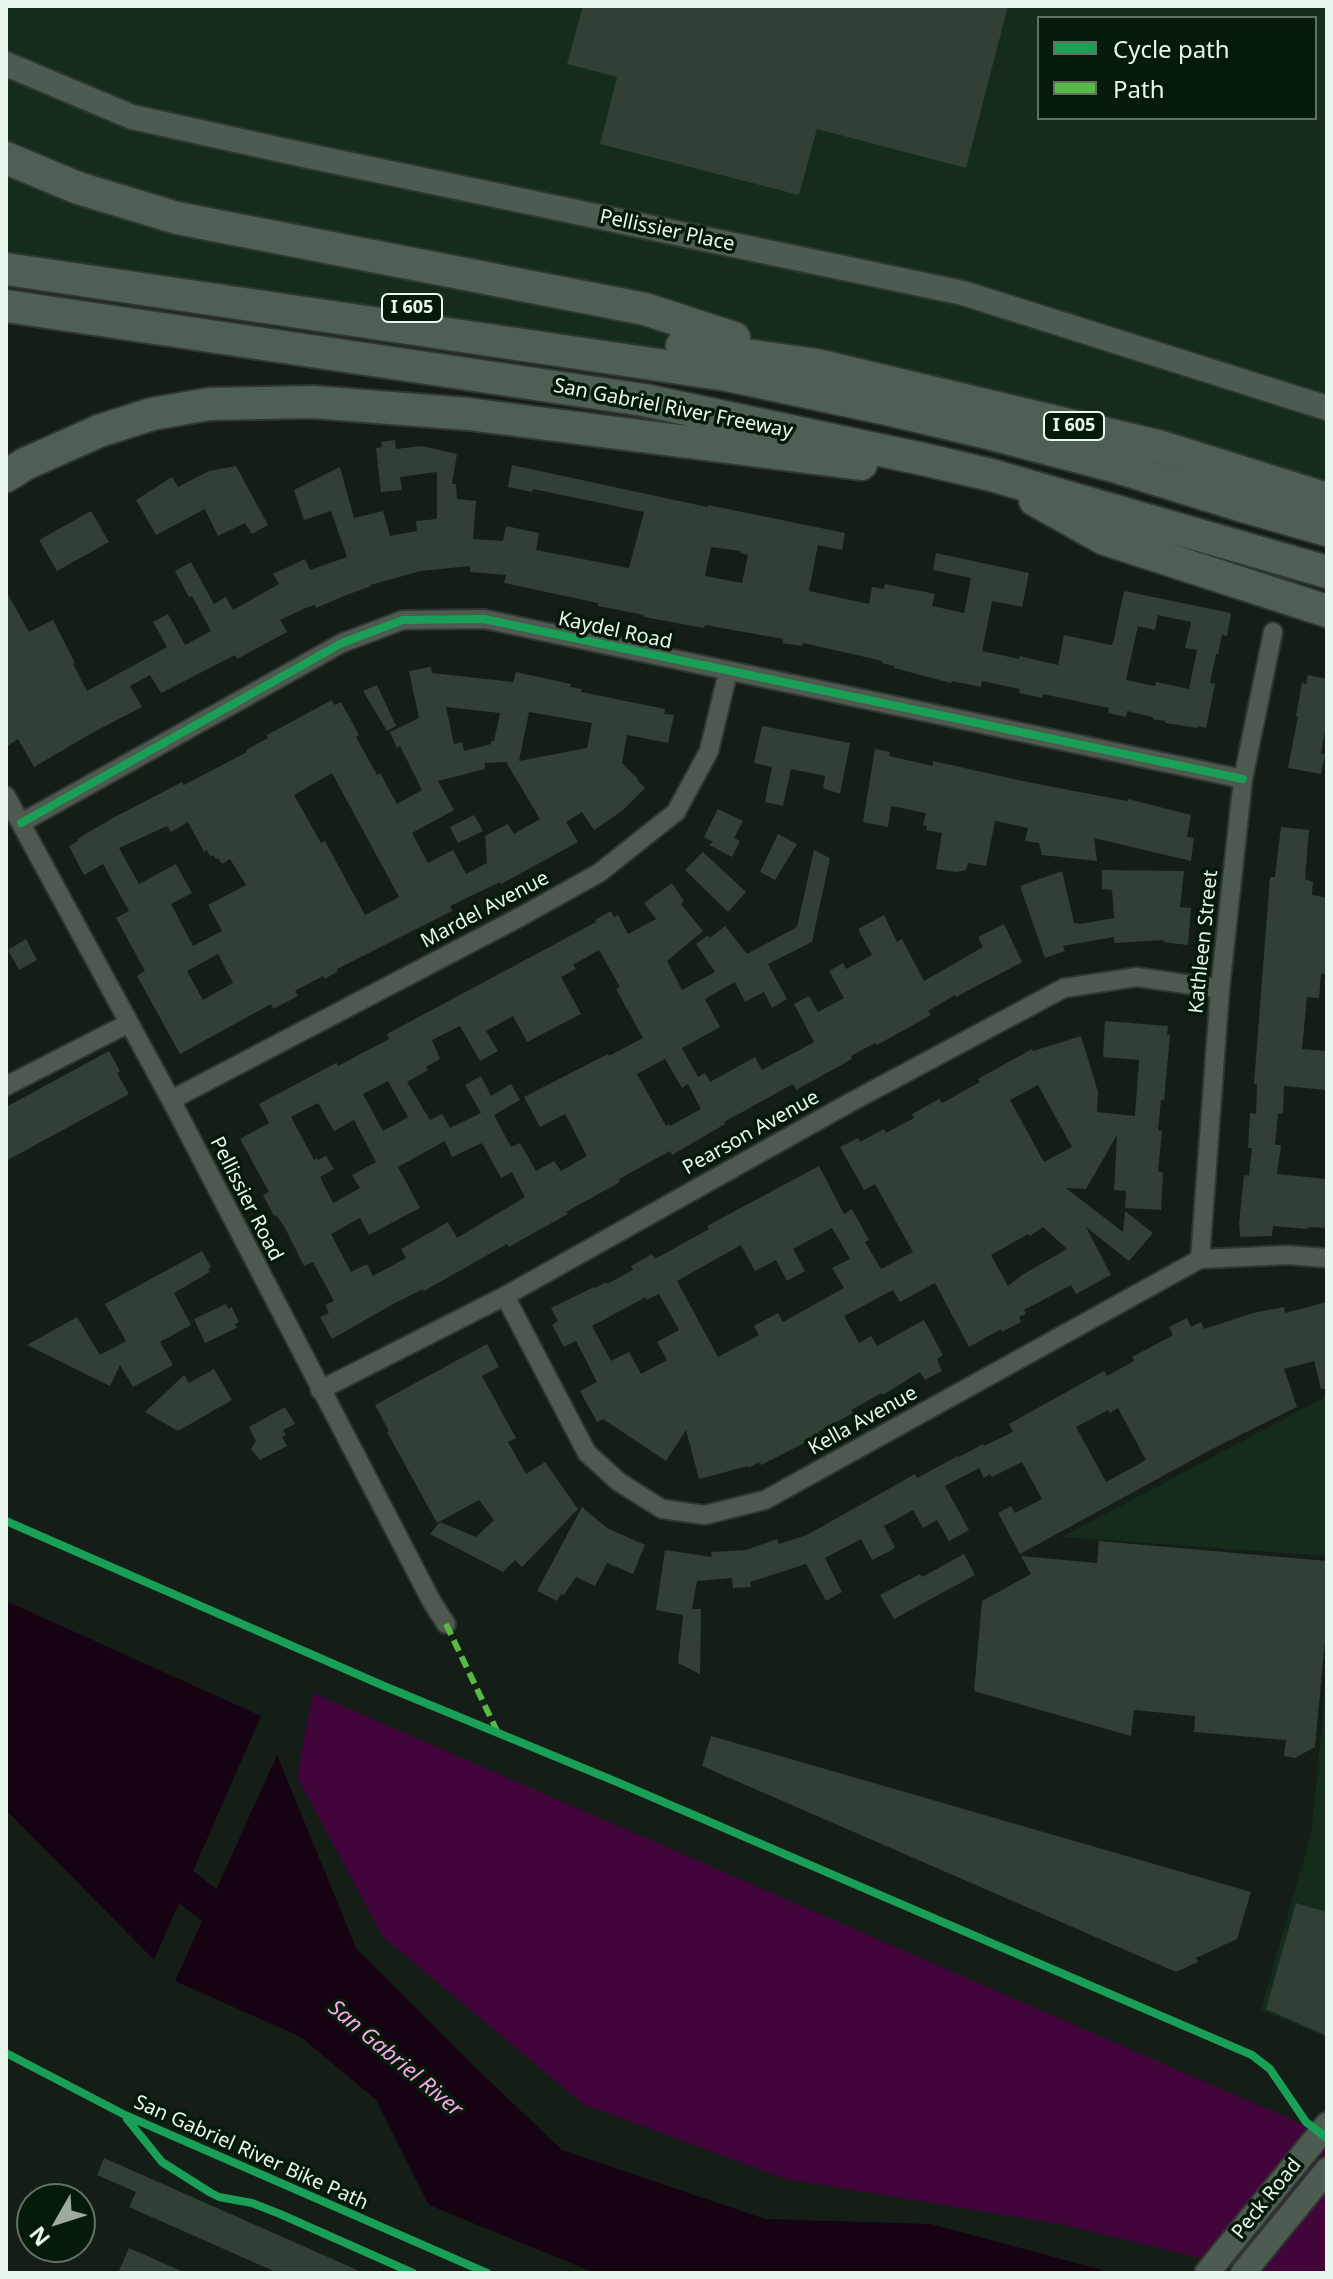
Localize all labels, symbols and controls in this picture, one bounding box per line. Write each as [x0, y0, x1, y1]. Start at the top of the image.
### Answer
legend [1037, 16, 1317, 120]
text: Cycle path [1113, 32, 1230, 65]
text: Path [1113, 72, 1164, 105]
street label: Pellissier Place [597, 205, 737, 257]
road number: I 605 [382, 294, 442, 322]
street label: San Gabriel River Freeway [551, 374, 795, 444]
road number: I 605 [1044, 412, 1104, 440]
street label: Kaydel Road [556, 607, 674, 655]
street label: Mardel Avenue [417, 866, 553, 954]
street label: Kathleen Street [1185, 869, 1223, 1015]
street label: Pearson Avenue [679, 1086, 823, 1180]
street label: Pellissier Road [204, 1133, 288, 1265]
street label: Kella Avenue [804, 1381, 922, 1461]
water label: San Gabriel River [322, 1995, 468, 2123]
street label: San Gabriel River Bike Path [130, 2090, 372, 2216]
street label: Peck Road [1227, 2154, 1307, 2244]
north arrow [16, 2183, 96, 2263]
text: N [22, 2220, 56, 2253]

